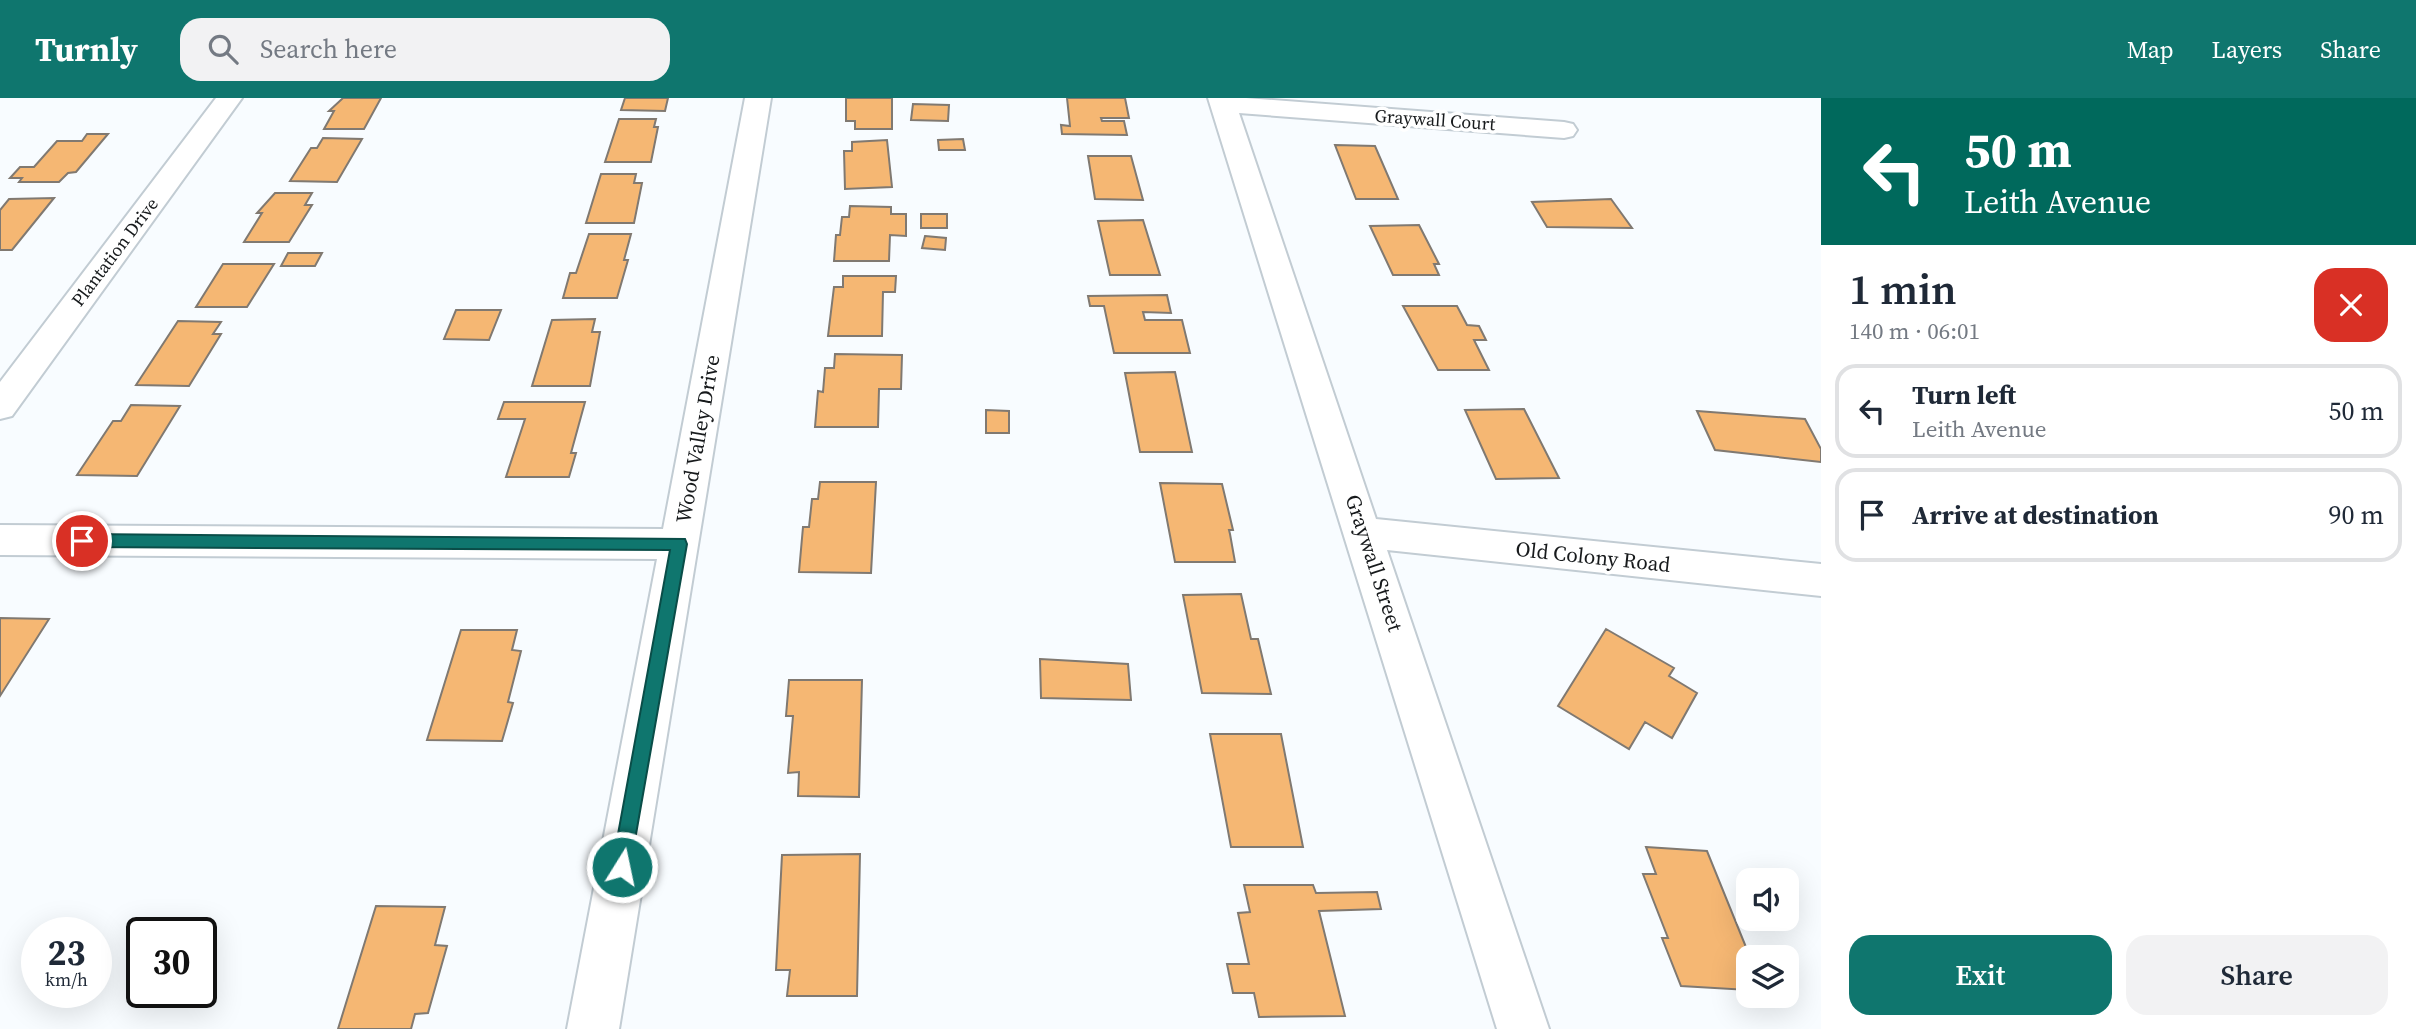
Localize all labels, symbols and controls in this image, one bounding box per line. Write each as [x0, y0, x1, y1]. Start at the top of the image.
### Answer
search box [180, 18, 670, 81]
text: Turnly [35, 27, 138, 72]
icon: search [204, 30, 242, 68]
text: Search here [260, 31, 397, 67]
text: Map [2127, 33, 2174, 66]
text: Layers [2212, 33, 2282, 66]
text: Share [2320, 33, 2381, 66]
street label: Graywall Court [1374, 103, 1496, 136]
text: 50 m [1964, 116, 2072, 183]
icon: left [1849, 126, 1940, 217]
text: Leith Avenue [1964, 180, 2151, 224]
street label: Plantation Drive [65, 192, 164, 311]
text: 1 min [1849, 260, 1957, 318]
button: close [2314, 268, 2388, 342]
text: 140 m · 06:01 [1849, 315, 1980, 347]
street label: Wood Valley Drive [668, 352, 727, 525]
text: Turn left [1912, 377, 2016, 413]
icon: left [1853, 392, 1891, 430]
text: 50 m [2329, 393, 2384, 429]
text: Leith Avenue [1912, 413, 2046, 445]
street label: Graywall Street [1339, 491, 1410, 635]
icon: arrive [1853, 496, 1891, 534]
text: Arrive at destination [1912, 497, 2159, 533]
text: 90 m [2329, 497, 2384, 533]
pin [52, 511, 112, 571]
icon: arrive [63, 522, 101, 560]
street label: Old Colony Road [1514, 534, 1672, 579]
position arrow [585, 830, 659, 904]
map controls [1736, 868, 1799, 1008]
button: sound [1736, 868, 1799, 931]
speed limit sign: 30 [126, 917, 217, 1008]
text: 23 [48, 929, 85, 977]
button: Exit [1849, 935, 2112, 1015]
button: Share [2126, 935, 2388, 1015]
button: layers [1736, 945, 1799, 1008]
text: km/h [45, 967, 88, 992]

